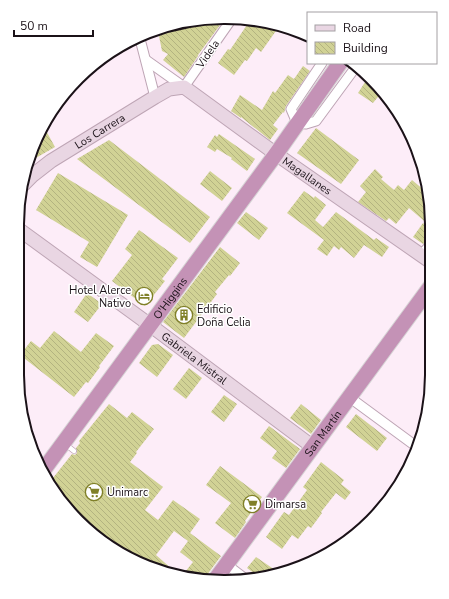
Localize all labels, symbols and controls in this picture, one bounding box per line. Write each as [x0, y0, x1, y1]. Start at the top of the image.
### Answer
scale bar [14, 12, 93, 38]
legend [307, 12, 437, 64]
text: 50 m [20, 18, 48, 34]
text: Road [343, 20, 371, 36]
street label: Videla [192, 37, 223, 72]
text: Building [343, 40, 388, 56]
street label: Los Carrera [72, 110, 128, 152]
street label: Magallanes [279, 153, 335, 198]
street label: O'Higgins [150, 274, 191, 322]
place label: Hotel Alerce Nativo [69, 283, 131, 311]
hotel icon: Hotel Alerce Nativo [134, 286, 154, 306]
place label: Edificio Doña Celia [197, 302, 251, 330]
building icon: Edificio Doña Celia [174, 305, 194, 325]
street label: Gabriela Mistral [158, 329, 231, 388]
street label: San Martín [301, 407, 345, 459]
supermarket icon: Unimarc [84, 482, 104, 502]
place label: Unimarc [107, 485, 148, 500]
supermarket icon: Dimarsa [242, 494, 262, 514]
place label: Dimarsa [265, 497, 306, 512]

